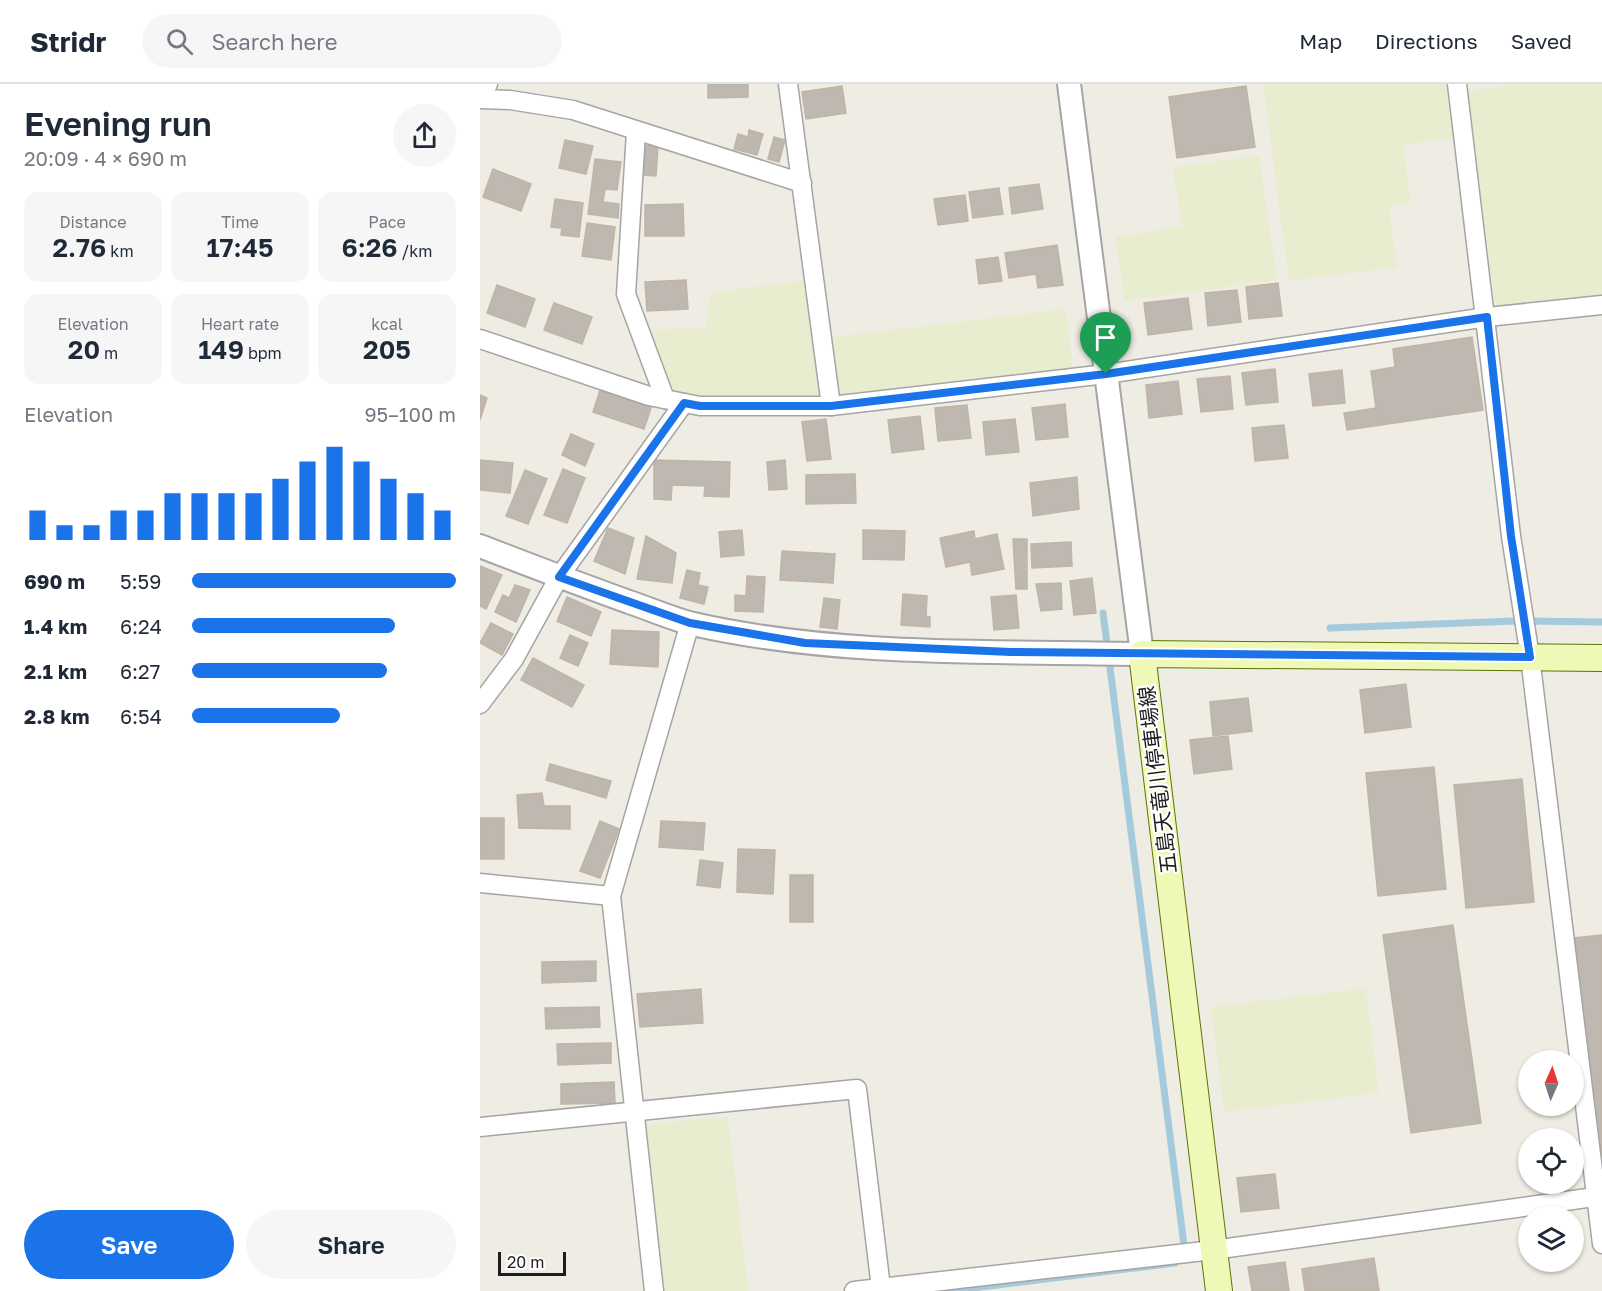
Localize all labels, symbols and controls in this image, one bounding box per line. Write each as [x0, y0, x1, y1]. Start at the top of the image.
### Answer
search box [142, 14, 562, 68]
text: Stridr [30, 25, 106, 58]
icon: search [163, 25, 196, 58]
text: Search here [211, 28, 337, 55]
text: Map [1299, 28, 1342, 54]
text: Directions [1375, 28, 1478, 54]
text: Saved [1511, 28, 1572, 54]
text: Evening run [24, 104, 212, 143]
button: share [393, 104, 456, 167]
text: 20:09 · 4 × 690 m [24, 146, 187, 170]
text: Distance [59, 212, 127, 232]
text: Time [221, 212, 259, 232]
text: Pace [368, 212, 406, 232]
text: 2.76 [52, 232, 106, 263]
text: 17:45 [206, 232, 274, 263]
text: 6:26 [342, 232, 398, 263]
text: km [106, 241, 134, 261]
text: /km [398, 241, 432, 261]
pin [1080, 312, 1131, 374]
text: Elevation [57, 314, 129, 334]
text: Heart rate [201, 314, 279, 334]
text: kcal [371, 314, 403, 334]
icon: arrive [1089, 321, 1122, 354]
text: 20 [68, 334, 100, 365]
text: 149 [198, 334, 244, 365]
text: 205 [363, 334, 411, 365]
text: m [100, 343, 118, 363]
text: bpm [244, 343, 282, 363]
text: Elevation [24, 402, 113, 426]
text: 95–100 m [365, 402, 456, 426]
text: 690 m [24, 569, 85, 593]
text: 5:59 [120, 569, 161, 593]
text: 1.4 km [24, 614, 87, 638]
text: 6:24 [120, 614, 162, 638]
text: 2.1 km [24, 659, 87, 683]
text: 6:27 [120, 659, 160, 683]
street label: 五島天竜川停車場線 [1133, 685, 1181, 875]
text: 2.8 km [24, 704, 90, 728]
text: 6:54 [120, 704, 162, 728]
north arrow [1518, 1050, 1584, 1116]
map controls [1518, 1050, 1584, 1272]
button: locate [1518, 1128, 1584, 1194]
button: layers [1518, 1206, 1584, 1272]
button: Save [24, 1210, 234, 1279]
button: Share [246, 1210, 456, 1279]
scale bar [498, 1249, 566, 1276]
text: 20 m [507, 1252, 544, 1272]

